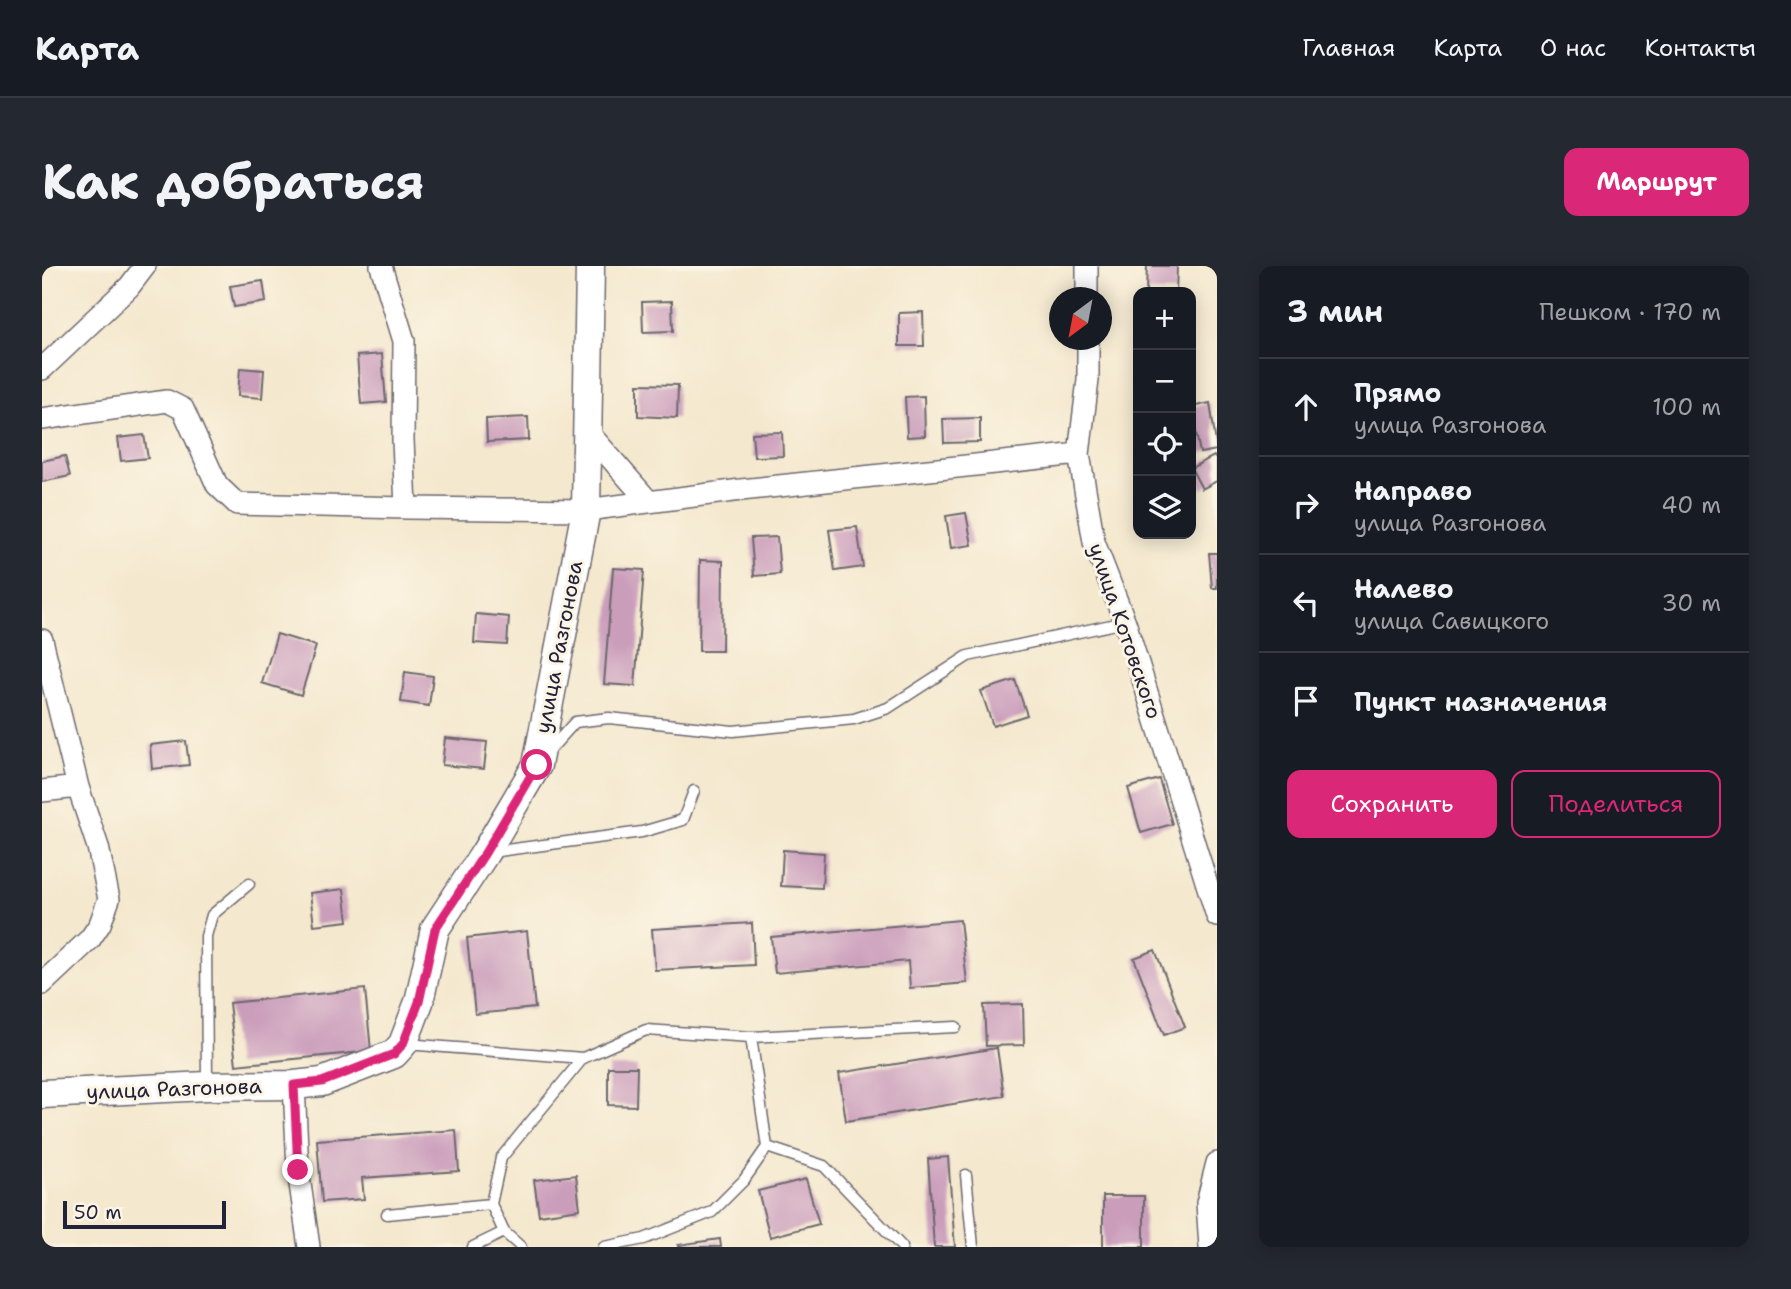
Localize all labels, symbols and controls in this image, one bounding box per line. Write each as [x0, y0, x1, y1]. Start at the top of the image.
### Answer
text: Карта [35, 26, 139, 71]
text: Главная [1302, 32, 1395, 64]
text: Карта [1433, 32, 1502, 64]
text: О нас [1540, 32, 1606, 64]
text: Контакты [1644, 32, 1756, 64]
button: Маршрут [1564, 148, 1749, 216]
text: Как добраться [42, 149, 424, 215]
north arrow [1049, 287, 1112, 350]
map controls [1133, 287, 1196, 539]
button: + [1133, 287, 1196, 350]
text: 3 мин [1287, 291, 1383, 332]
text: Пешком · 170 m [1539, 297, 1721, 327]
button: − [1133, 350, 1196, 413]
text: Прямо [1354, 375, 1442, 410]
icon: ahead [1287, 388, 1325, 426]
text: 100 m [1652, 392, 1721, 422]
text: улица Разгонова [1354, 410, 1546, 440]
button: locate [1133, 413, 1196, 476]
text: Направо [1354, 473, 1472, 508]
button: layers [1133, 476, 1196, 539]
icon: right [1287, 486, 1325, 524]
text: 40 m [1661, 490, 1721, 520]
text: улица Разгонова [1354, 508, 1546, 538]
street label: улица Котовского [1082, 540, 1168, 722]
street label: улица Разгонова [529, 558, 589, 736]
text: Налево [1354, 571, 1454, 606]
icon: left [1287, 584, 1325, 622]
text: 30 m [1662, 588, 1721, 618]
text: улица Савицкого [1354, 606, 1549, 636]
icon: arrive [1287, 682, 1325, 720]
text: Пункт назначения [1354, 684, 1607, 719]
route start [521, 749, 552, 780]
button: Сохранить [1287, 770, 1497, 838]
button: Поделиться [1511, 770, 1721, 838]
street label: улица Разгонова [86, 1072, 262, 1106]
route end [282, 1154, 313, 1185]
scale bar [63, 1198, 226, 1230]
text: 50 m [74, 1200, 122, 1225]

